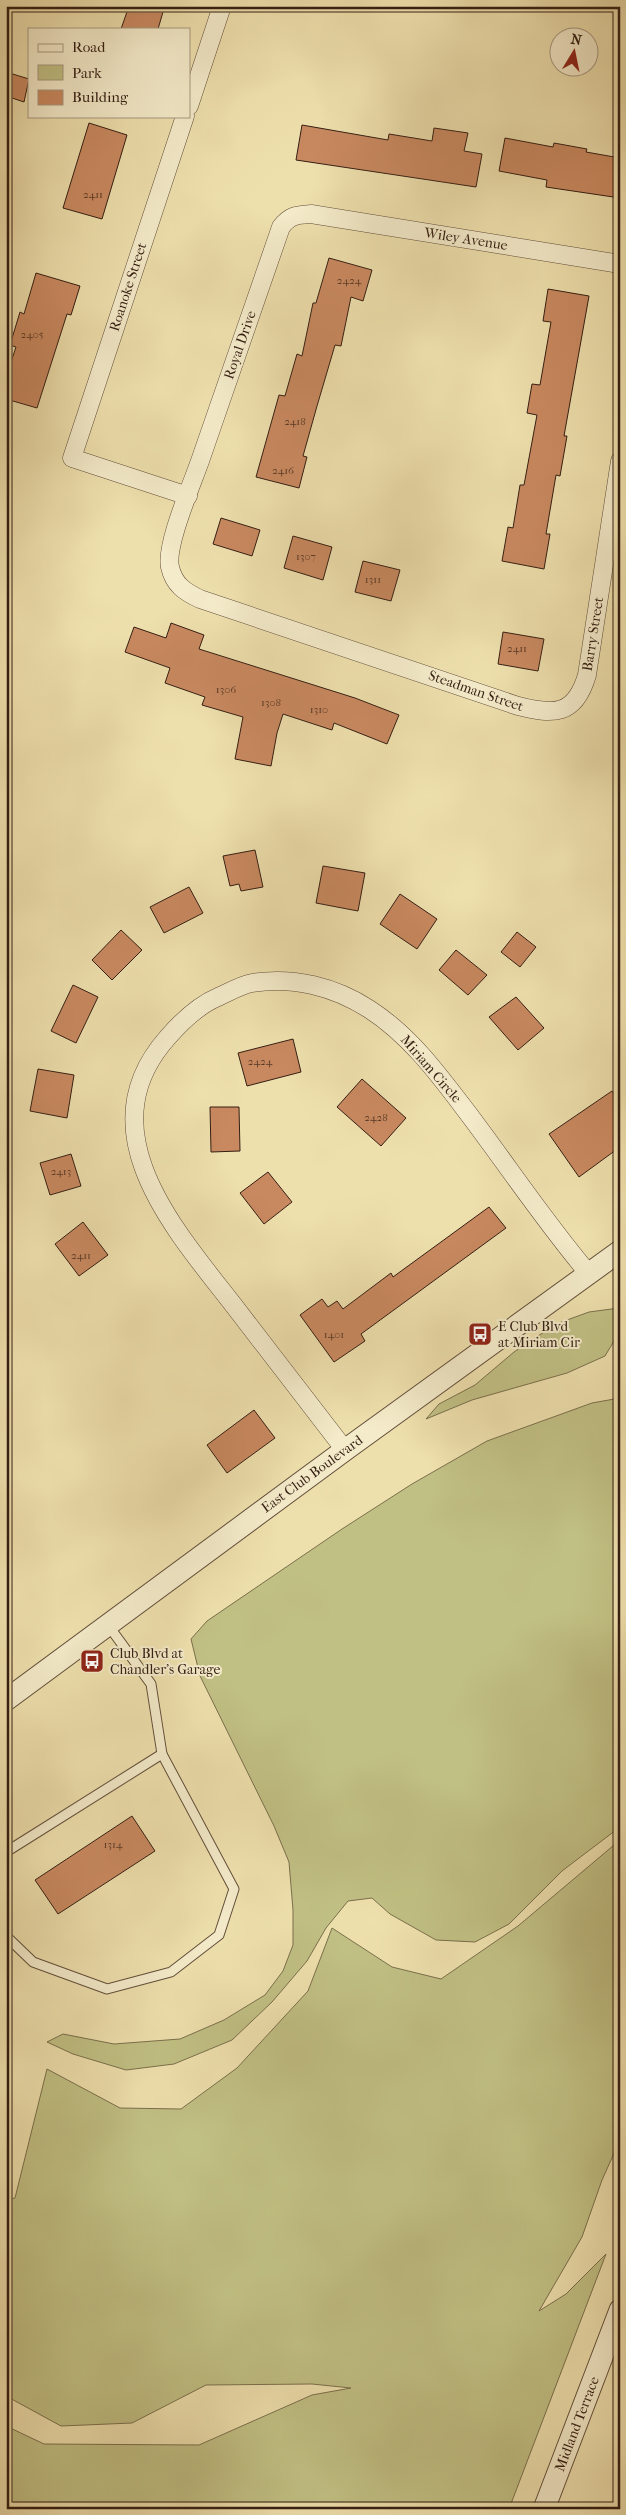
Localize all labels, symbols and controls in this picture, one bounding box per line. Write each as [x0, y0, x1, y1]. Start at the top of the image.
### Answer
legend [28, 28, 190, 118]
north arrow [548, 28, 598, 78]
text: N [569, 30, 583, 49]
text: Road [72, 38, 106, 56]
text: Park [72, 64, 102, 82]
text: Building [72, 88, 129, 106]
house number: 2411 [83, 188, 103, 201]
street label: Wiley Avenue [422, 224, 509, 254]
street label: Roanoke Street [106, 240, 150, 334]
house number: 2424 [337, 274, 362, 287]
street label: Royal Drive [220, 308, 260, 382]
house number: 2405 [21, 328, 44, 341]
house number: 2418 [284, 415, 306, 428]
house number: 2416 [272, 464, 294, 477]
house number: 1307 [296, 550, 316, 563]
house number: 1311 [365, 573, 381, 586]
street label: Barry Street [579, 596, 607, 672]
house number: 2411 [507, 642, 527, 655]
street label: Steadman Street [426, 667, 526, 715]
house number: 1306 [216, 683, 236, 696]
house number: 1308 [261, 696, 281, 709]
house number: 1310 [310, 703, 328, 716]
street label: Miriam Circle [397, 1032, 465, 1106]
house number: 2424 [248, 1055, 273, 1068]
house number: 2428 [364, 1111, 388, 1124]
house number: 2413 [51, 1165, 71, 1178]
house number: 2411 [71, 1249, 91, 1262]
place label: E Club Blvd at Miriam Cir [498, 1318, 580, 1351]
bus stop icon: E Club Blvd at Miriam Cir [467, 1321, 493, 1347]
house number: 1401 [324, 1328, 344, 1341]
street label: East Club Boulevard [258, 1431, 366, 1516]
place label: Club Blvd at Chandler's Garage [110, 1645, 220, 1678]
bus stop icon: Club Blvd at Chandler's Garage [79, 1648, 105, 1674]
house number: 1314 [104, 1838, 123, 1851]
street label: Midland Terrace [551, 2374, 603, 2474]

